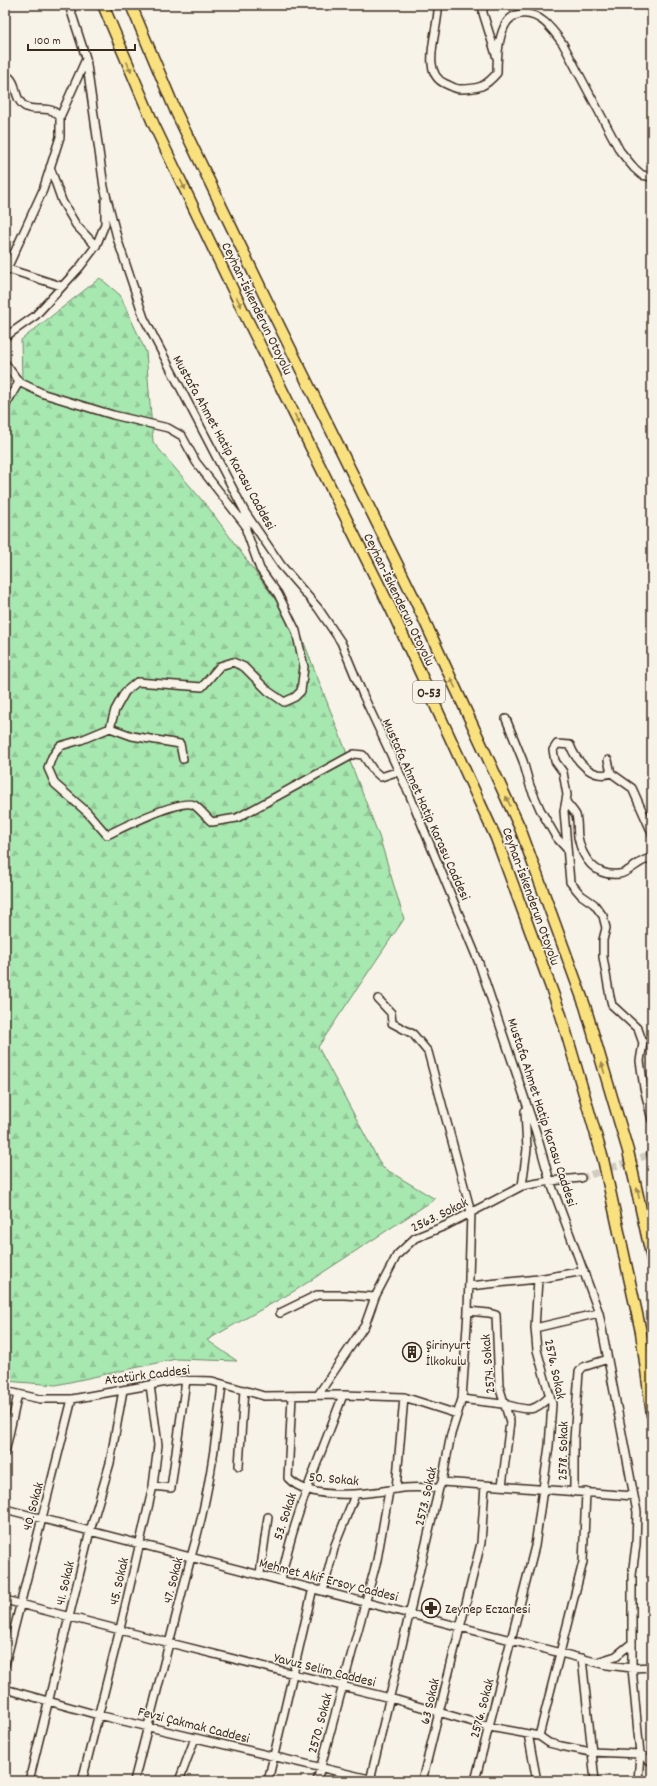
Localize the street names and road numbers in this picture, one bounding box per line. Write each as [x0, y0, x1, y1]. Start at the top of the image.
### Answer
street label: Ceyhan-İskenderun Otoyolu [215, 239, 297, 379]
street label: Mustafa Ahmet Hatip Karasu Caddesi [167, 352, 280, 534]
street label: Ceyhan-İskenderun Otoyolu [357, 530, 439, 670]
road number: O-53 [413, 681, 445, 703]
street label: Mustafa Ahmet Hatip Karasu Caddesi [376, 716, 475, 904]
street label: Ceyhan-İskenderun Otoyolu [496, 825, 564, 968]
street label: Mustafa Ahmet Hatip Karasu Caddesi [501, 1016, 581, 1210]
street label: 2563. Sokak [408, 1193, 472, 1238]
street label: 2574. Sokak [476, 1333, 502, 1394]
street label: 2576. Sokak [538, 1338, 570, 1401]
street label: Atatürk Caddesi [103, 1361, 192, 1391]
street label: 2578. Sokak [553, 1421, 575, 1481]
street label: 2573. Sokak [410, 1465, 444, 1528]
street label: 50. Sokak [308, 1468, 360, 1492]
street label: 40. Sokak [18, 1480, 50, 1533]
street label: 53. Sokak [269, 1490, 303, 1543]
street label: Mehmet Akif Ersoy Caddesi [257, 1554, 401, 1608]
street label: 45. Sokak [105, 1555, 135, 1607]
street label: 47. Sokak [159, 1555, 189, 1606]
street label: 41. Sokak [51, 1559, 81, 1608]
street label: Yavuz Selim Caddesi [271, 1649, 378, 1693]
street label: 63 Sokak [416, 1676, 446, 1726]
street label: 2576. Sokak [465, 1676, 501, 1740]
street label: 2570. Sokak [303, 1691, 339, 1756]
street label: Fevzi Çakmak Caddesi [136, 1702, 252, 1750]

